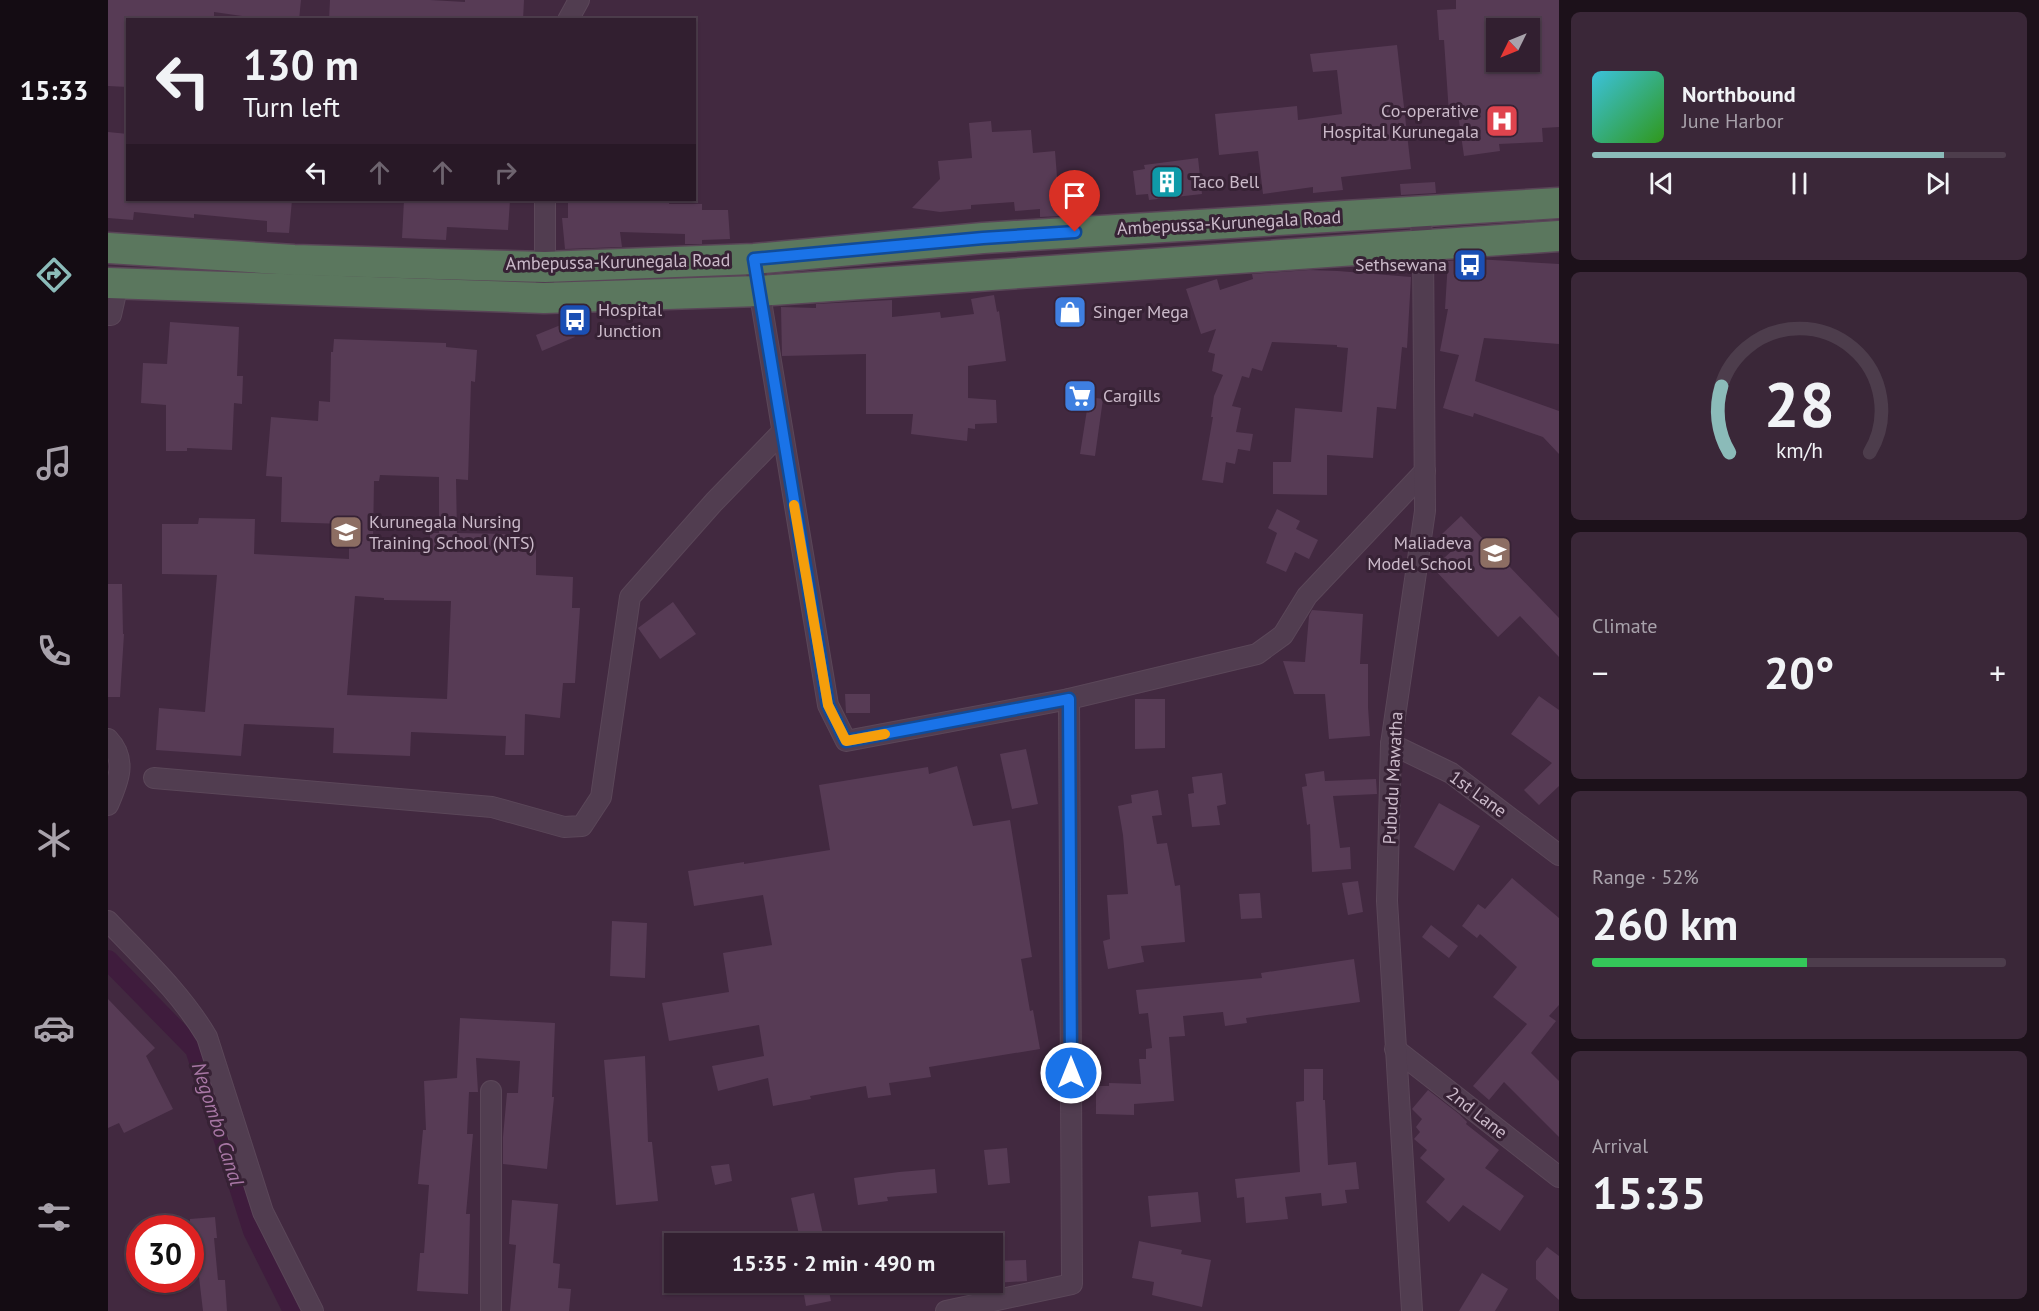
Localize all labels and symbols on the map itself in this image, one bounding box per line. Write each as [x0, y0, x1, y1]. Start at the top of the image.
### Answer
north arrow [1486, 18, 1540, 72]
place label: Co-operative Hospital Kurunegala [1322, 99, 1479, 143]
hospital icon: Co-operative Hospital Kurunegala [1484, 103, 1520, 139]
building icon: Taco Bell [1149, 164, 1185, 200]
pin [1049, 170, 1100, 232]
place label: Taco Bell [1190, 170, 1260, 193]
street label: Ambepussa-Kurunegala Road [1116, 205, 1342, 240]
bus stop icon: Sethsewana [1452, 247, 1488, 283]
street label: Ambepussa-Kurunegala Road [506, 248, 730, 275]
place label: Sethsewana [1355, 253, 1447, 276]
shop icon: Singer Mega [1052, 294, 1088, 330]
place label: Hospital Junction [597, 298, 663, 342]
place label: Singer Mega [1093, 300, 1189, 323]
bus stop icon: Hospital Junction [557, 302, 593, 338]
supermarket icon: Cargills [1062, 378, 1098, 414]
place label: Cargills [1103, 384, 1161, 407]
place label: Kurunegala Nursing Training School (NTS) [369, 510, 535, 554]
school or university icon: Kurunegala Nursing Training School (NTS) [328, 514, 364, 550]
place label: Maliadeva Model School [1367, 531, 1473, 575]
school or university icon: Maliadeva Model School [1477, 535, 1513, 571]
street label: Pubudu Mawatha [1378, 711, 1407, 845]
street label: 1st Lane [1445, 765, 1511, 822]
position arrow [1039, 1041, 1103, 1105]
water label: Negombo Canal [186, 1059, 250, 1190]
street label: 2nd Lane [1442, 1082, 1512, 1144]
speed limit sign: 30 [126, 1215, 204, 1293]

